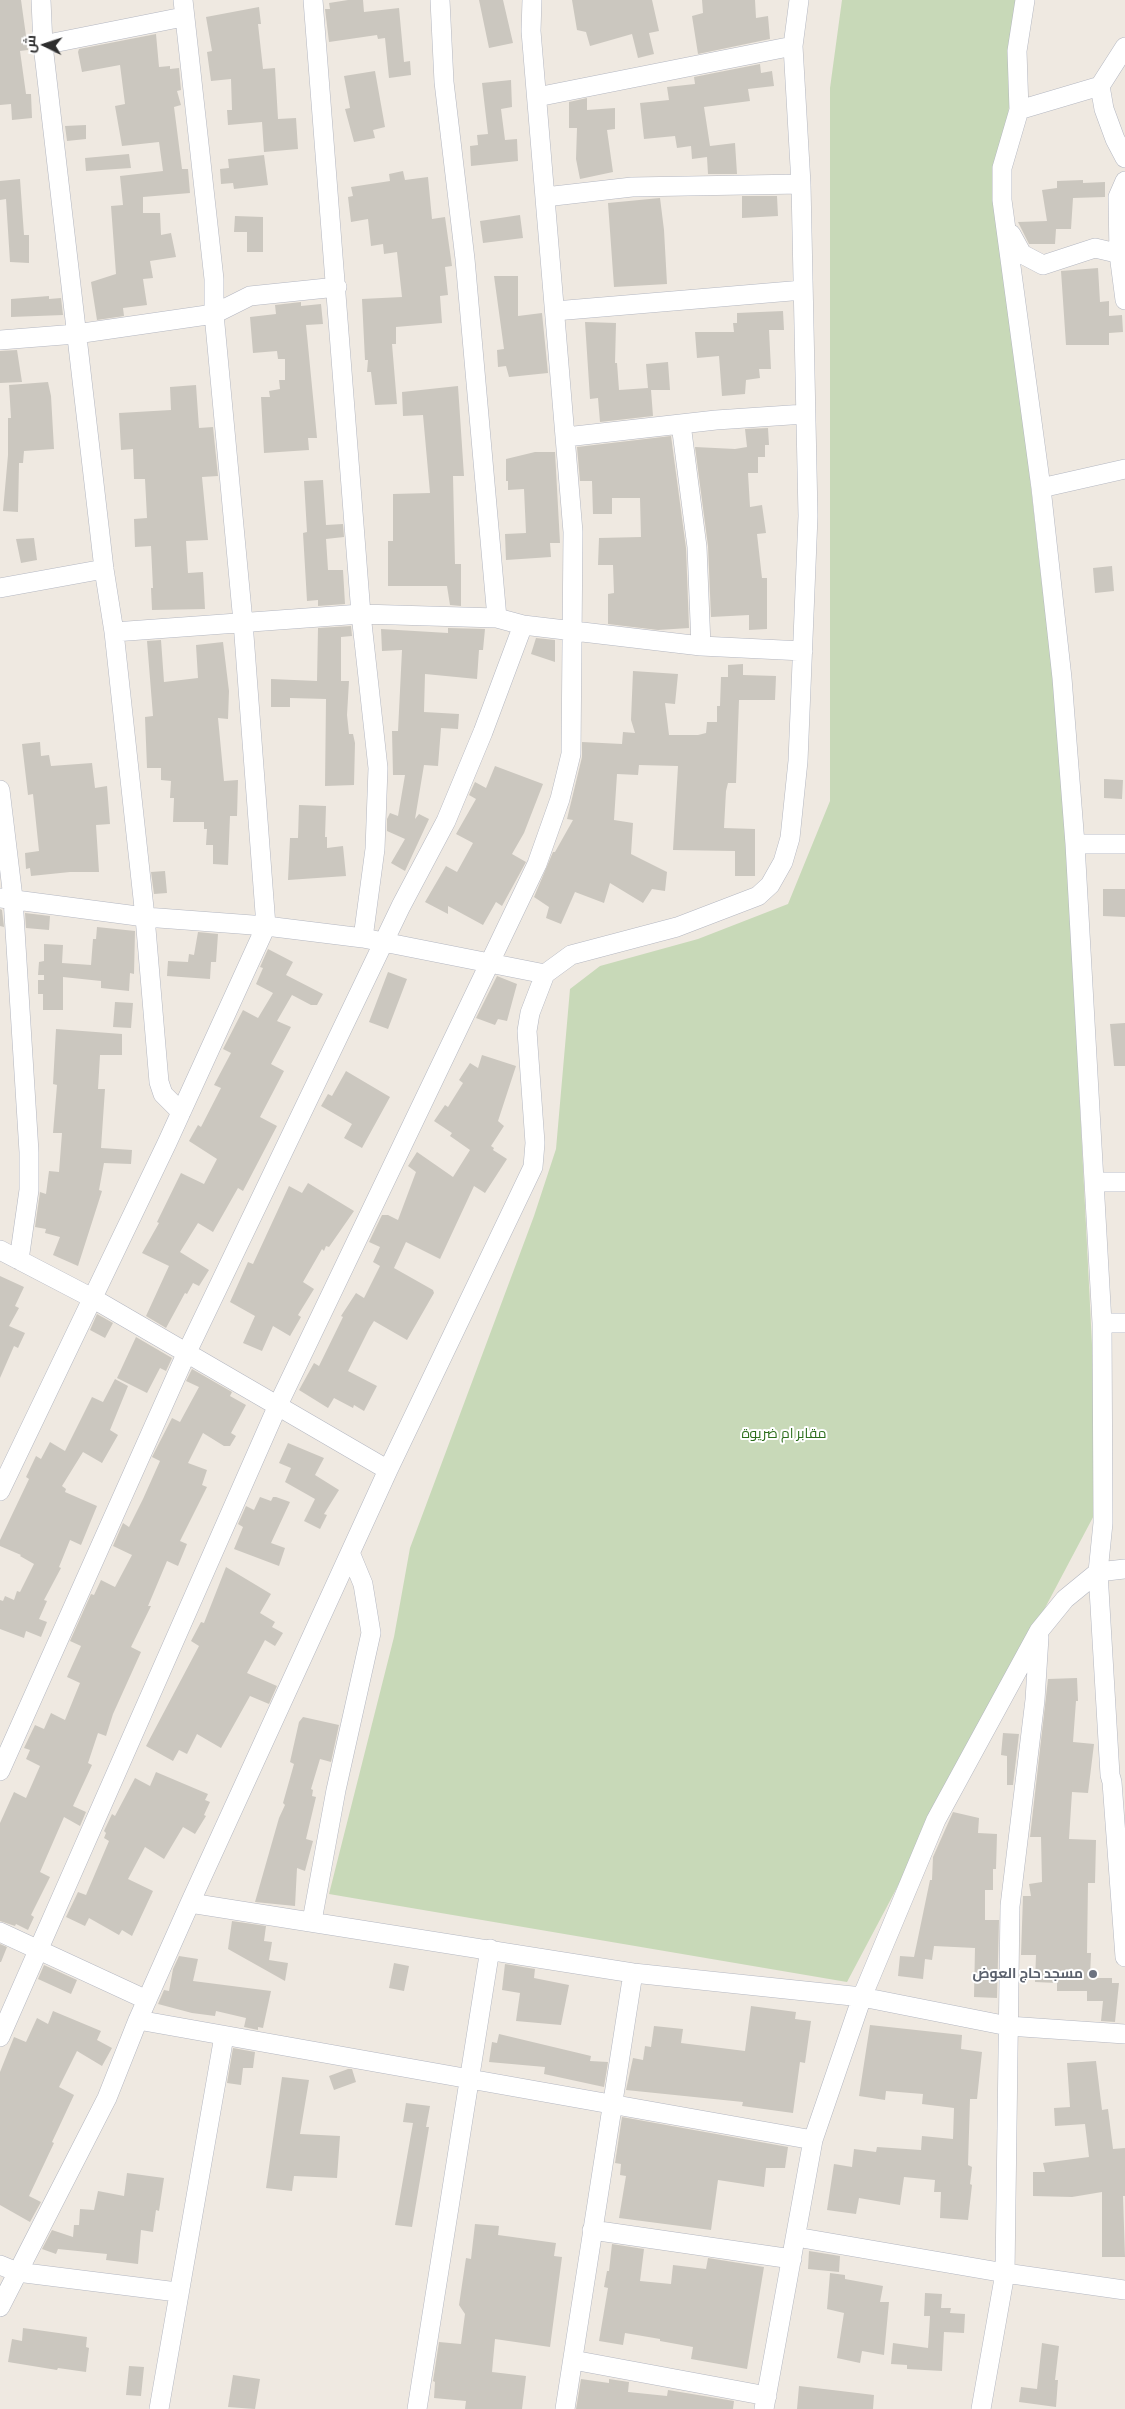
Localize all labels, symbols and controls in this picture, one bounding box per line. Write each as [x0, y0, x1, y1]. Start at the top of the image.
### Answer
north arrow [20, 20, 70, 70]
text: ش [20, 34, 40, 54]
park label: مقابر ام ضريوة [741, 1426, 827, 1442]
place label: مسجد حاج العوض [973, 1966, 1083, 1982]
marker: مسجد حاج العوض [1087, 1968, 1099, 1980]

